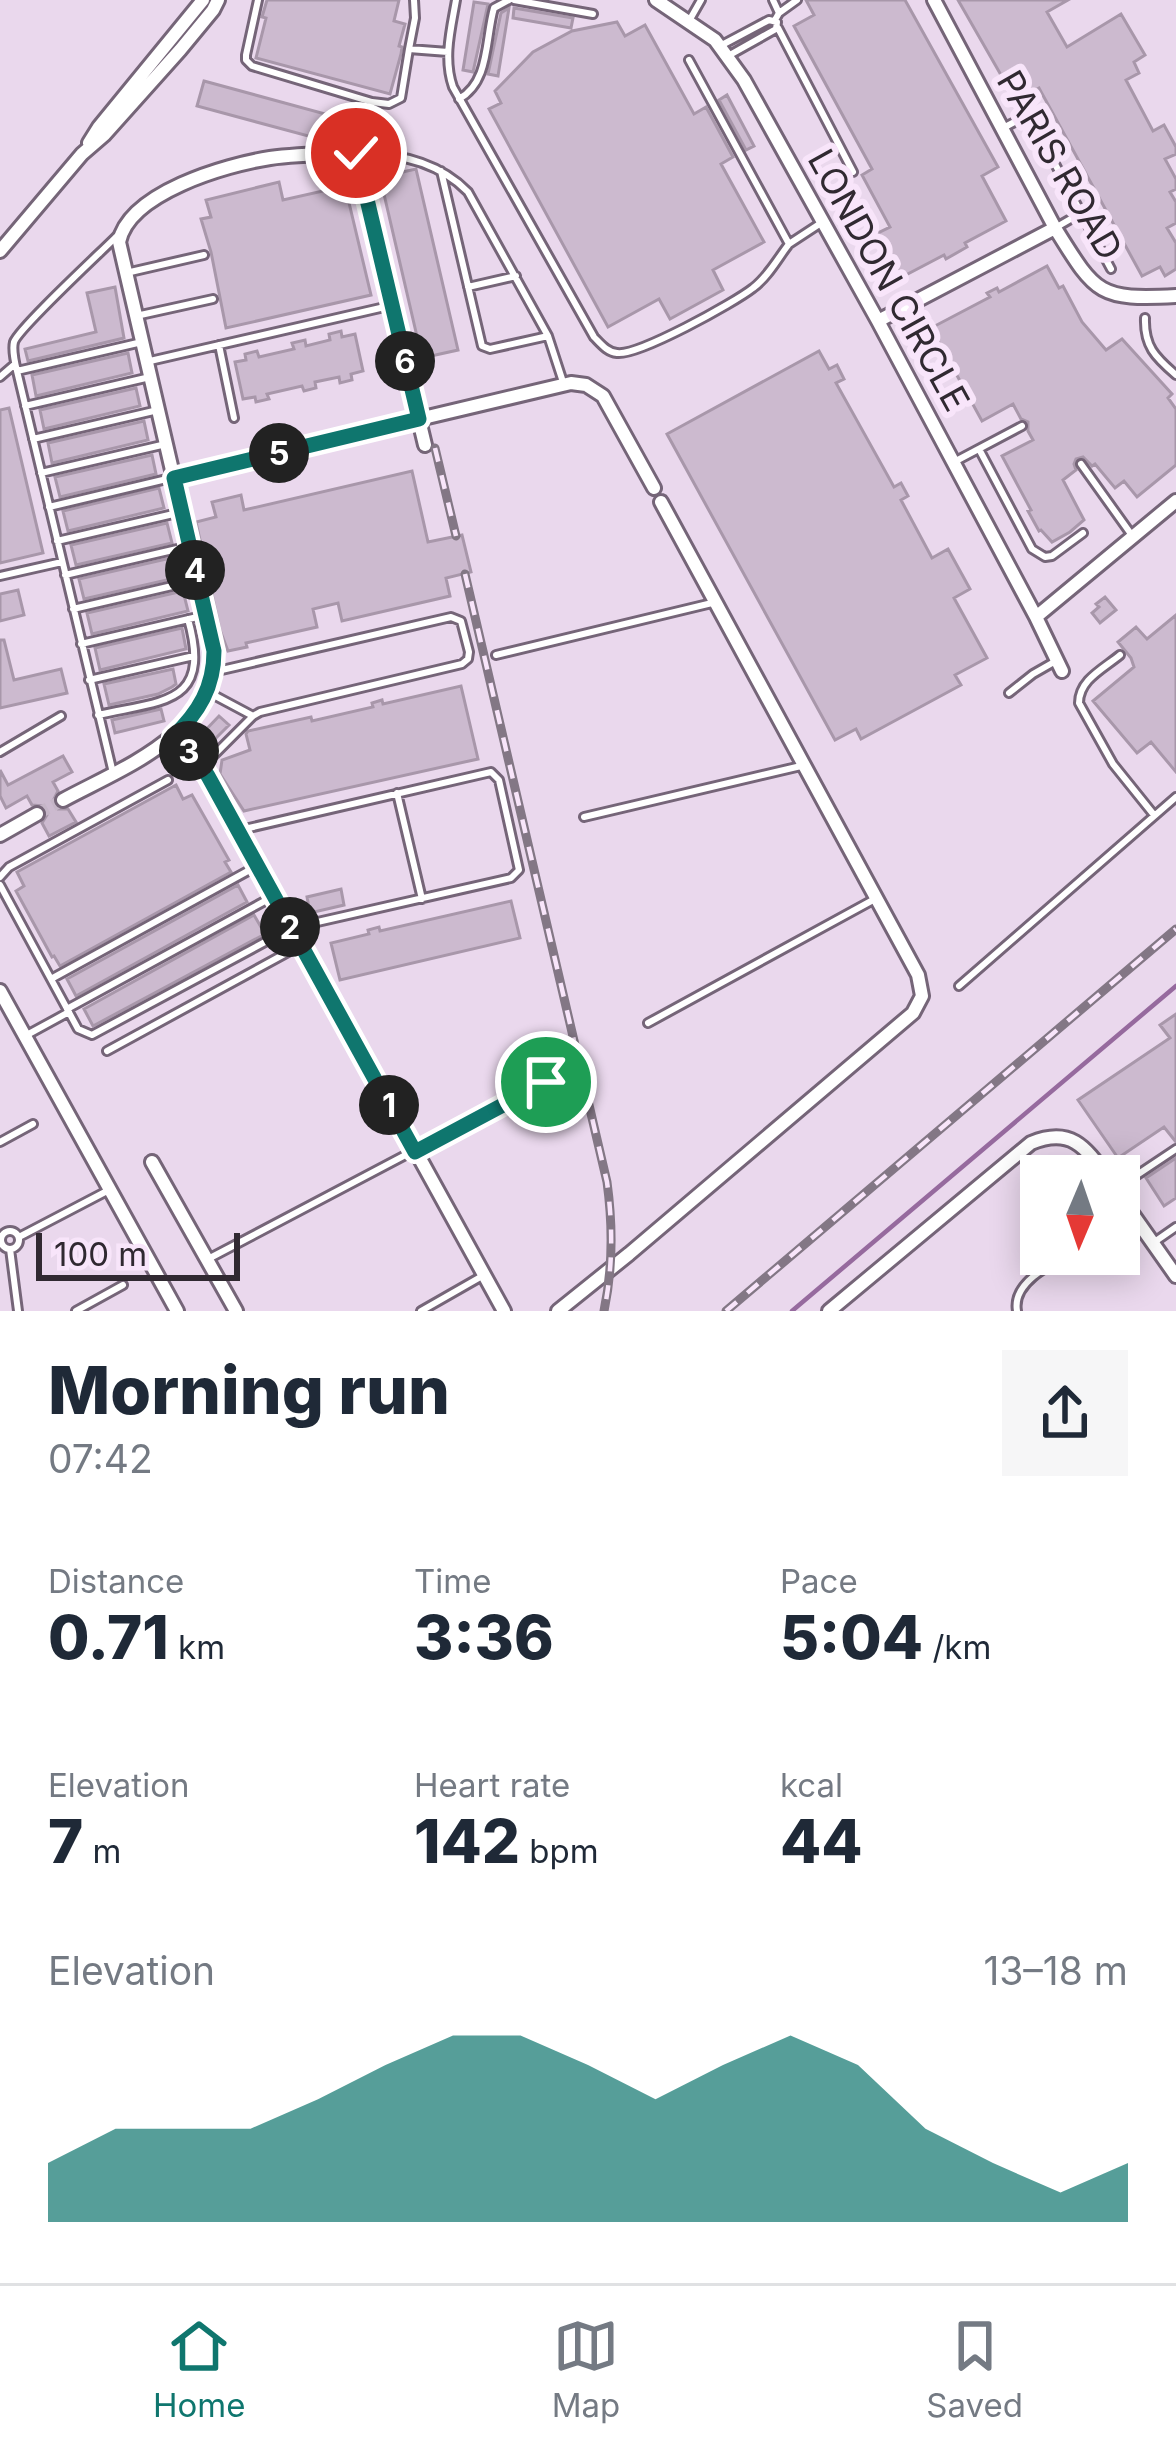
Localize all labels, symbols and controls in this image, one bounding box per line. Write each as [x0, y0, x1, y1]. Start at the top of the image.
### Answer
street label: PARIS ROAD [988, 62, 1132, 268]
pin [305, 102, 407, 204]
icon: check [323, 120, 389, 186]
street label: LONDON CIRCLE [799, 142, 979, 418]
pin: 6 [375, 331, 435, 391]
text: 6 [394, 341, 416, 381]
pin: 5 [249, 423, 309, 483]
text: 5 [268, 433, 290, 473]
pin: 4 [165, 540, 225, 600]
text: 4 [184, 550, 206, 590]
pin: 3 [159, 721, 219, 781]
text: 3 [178, 731, 200, 771]
pin: 2 [260, 897, 320, 957]
text: 2 [280, 907, 300, 947]
pin [495, 1031, 597, 1133]
icon: arrive [513, 1049, 579, 1115]
pin: 1 [359, 1075, 419, 1135]
text: 1 [382, 1085, 396, 1125]
north arrow [1020, 1155, 1140, 1275]
map controls [1020, 1155, 1140, 1275]
scale bar [36, 1227, 240, 1280]
text: 100 m [54, 1234, 147, 1274]
text: Morning run [48, 1350, 450, 1430]
button: share [1002, 1350, 1128, 1476]
text: 07:42 [48, 1435, 153, 1482]
text: Distance [48, 1561, 184, 1601]
text: Time [414, 1561, 491, 1601]
text: Pace [780, 1561, 858, 1601]
text: 0.71 [48, 1601, 169, 1673]
text: 3:36 [414, 1601, 554, 1673]
text: 5:04 [780, 1601, 923, 1673]
text: km [169, 1627, 225, 1667]
text: /km [923, 1627, 991, 1667]
text: Elevation [48, 1765, 189, 1805]
text: Heart rate [414, 1765, 570, 1805]
text: kcal [780, 1765, 843, 1805]
text: 7 [48, 1805, 83, 1877]
text: 142 [414, 1805, 520, 1877]
text: 44 [780, 1805, 863, 1877]
text: m [83, 1831, 121, 1871]
text: bpm [520, 1831, 599, 1871]
text: Elevation [48, 1947, 215, 1994]
text: 13–18 m [983, 1947, 1128, 1994]
tab: Home [153, 2313, 246, 2425]
tab: Map [552, 2313, 620, 2425]
tab: Saved [926, 2313, 1023, 2425]

